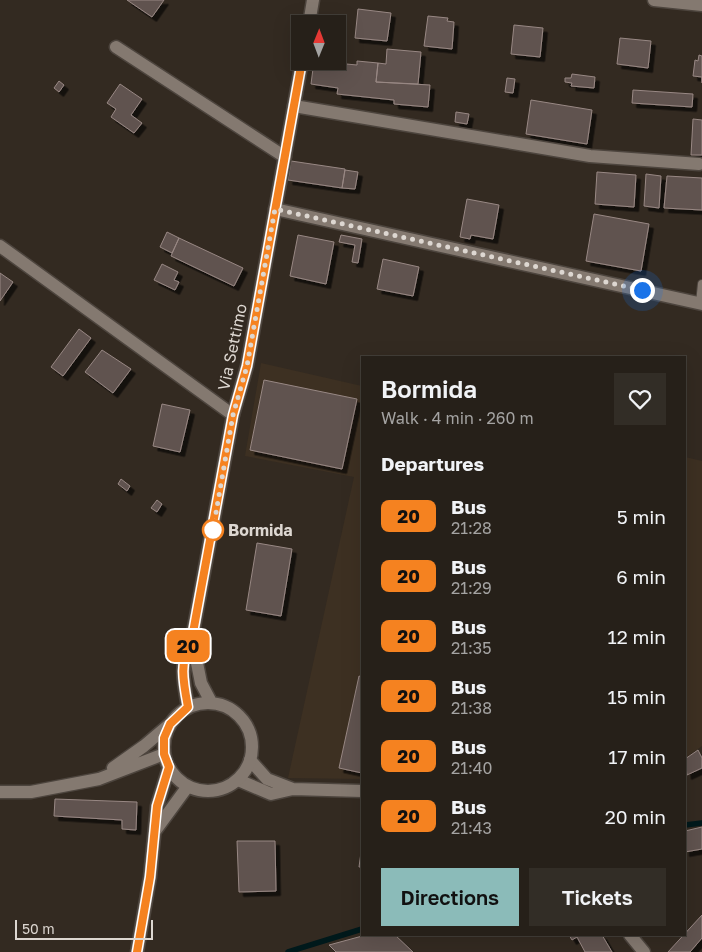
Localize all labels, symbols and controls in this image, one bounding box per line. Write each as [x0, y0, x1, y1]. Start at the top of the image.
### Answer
north arrow [291, 15, 346, 70]
map controls [291, 15, 346, 70]
your location [630, 278, 655, 303]
street label: Via Settimo [213, 302, 251, 392]
button: heart [614, 373, 666, 425]
text: Bormida [381, 374, 477, 403]
text: Walk · 4 min · 260 m [381, 408, 534, 428]
text: Departures [381, 452, 484, 475]
text: Bus [451, 495, 486, 518]
text: 20 [397, 505, 420, 527]
text: 5 min [617, 505, 666, 528]
text: 21:28 [451, 518, 492, 538]
marker: Bormida [202, 519, 224, 541]
place label: Bormida [228, 520, 293, 540]
text: Bus [451, 555, 486, 578]
text: 20 [397, 565, 420, 587]
text: 6 min [616, 565, 666, 588]
text: 21:29 [451, 578, 492, 598]
text: Bus [451, 615, 486, 638]
text: 20 [397, 625, 420, 647]
text: 12 min [607, 625, 666, 648]
line badge: 20 [166, 630, 210, 662]
text: 20 [177, 635, 199, 657]
text: 21:35 [451, 638, 491, 658]
text: Bus [451, 675, 486, 698]
text: 20 [397, 685, 420, 707]
text: 15 min [607, 685, 666, 708]
text: 21:38 [451, 698, 492, 718]
text: Bus [451, 735, 486, 758]
text: 20 [397, 745, 420, 767]
text: 17 min [608, 745, 666, 768]
text: 21:40 [451, 758, 493, 778]
text: Bus [451, 795, 486, 818]
text: 20 [397, 805, 420, 827]
text: 20 min [605, 805, 666, 828]
text: 21:43 [451, 818, 492, 838]
button: Directions [381, 868, 519, 926]
button: Tickets [529, 868, 666, 926]
scale bar [15, 917, 152, 940]
text: 50 m [22, 920, 55, 937]

